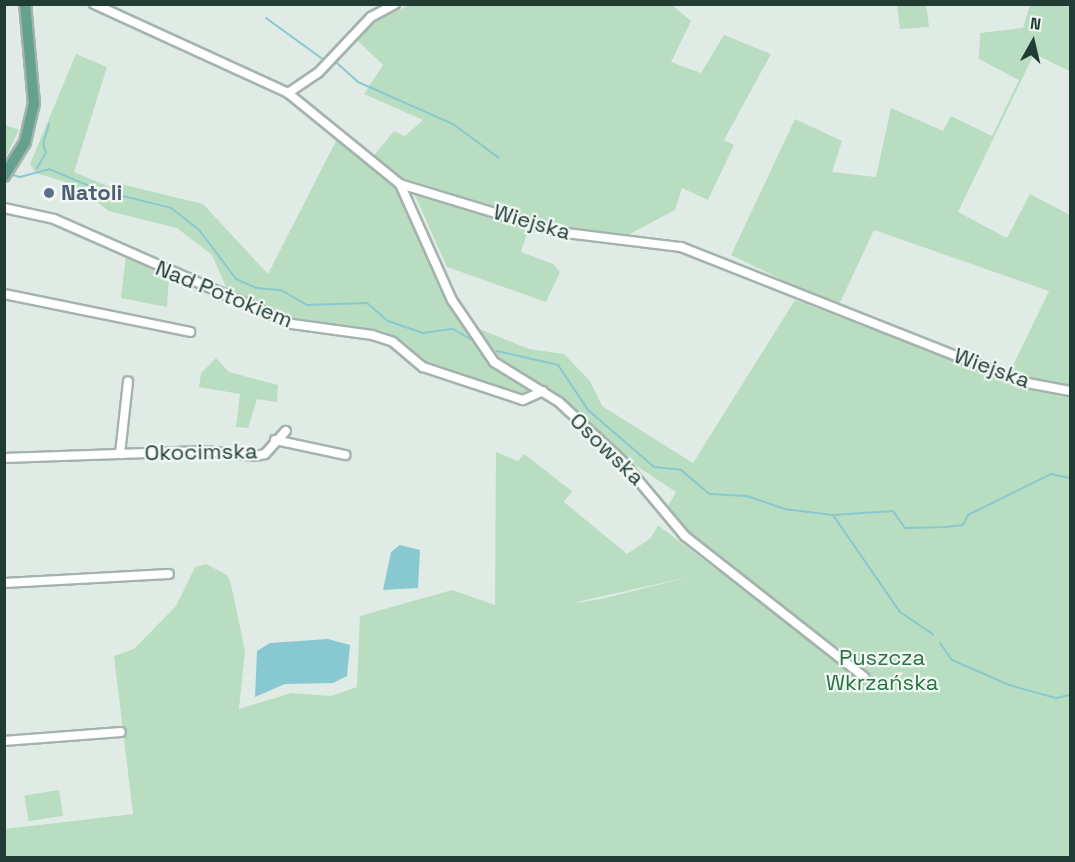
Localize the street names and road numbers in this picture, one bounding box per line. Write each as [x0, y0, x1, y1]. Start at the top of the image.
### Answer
street label: Wiejska [490, 198, 574, 246]
street label: Nad Potokiem [152, 255, 296, 333]
street label: Wiejska [950, 342, 1034, 394]
street label: Osowska [564, 407, 650, 491]
street label: Okocimska [144, 438, 258, 466]

